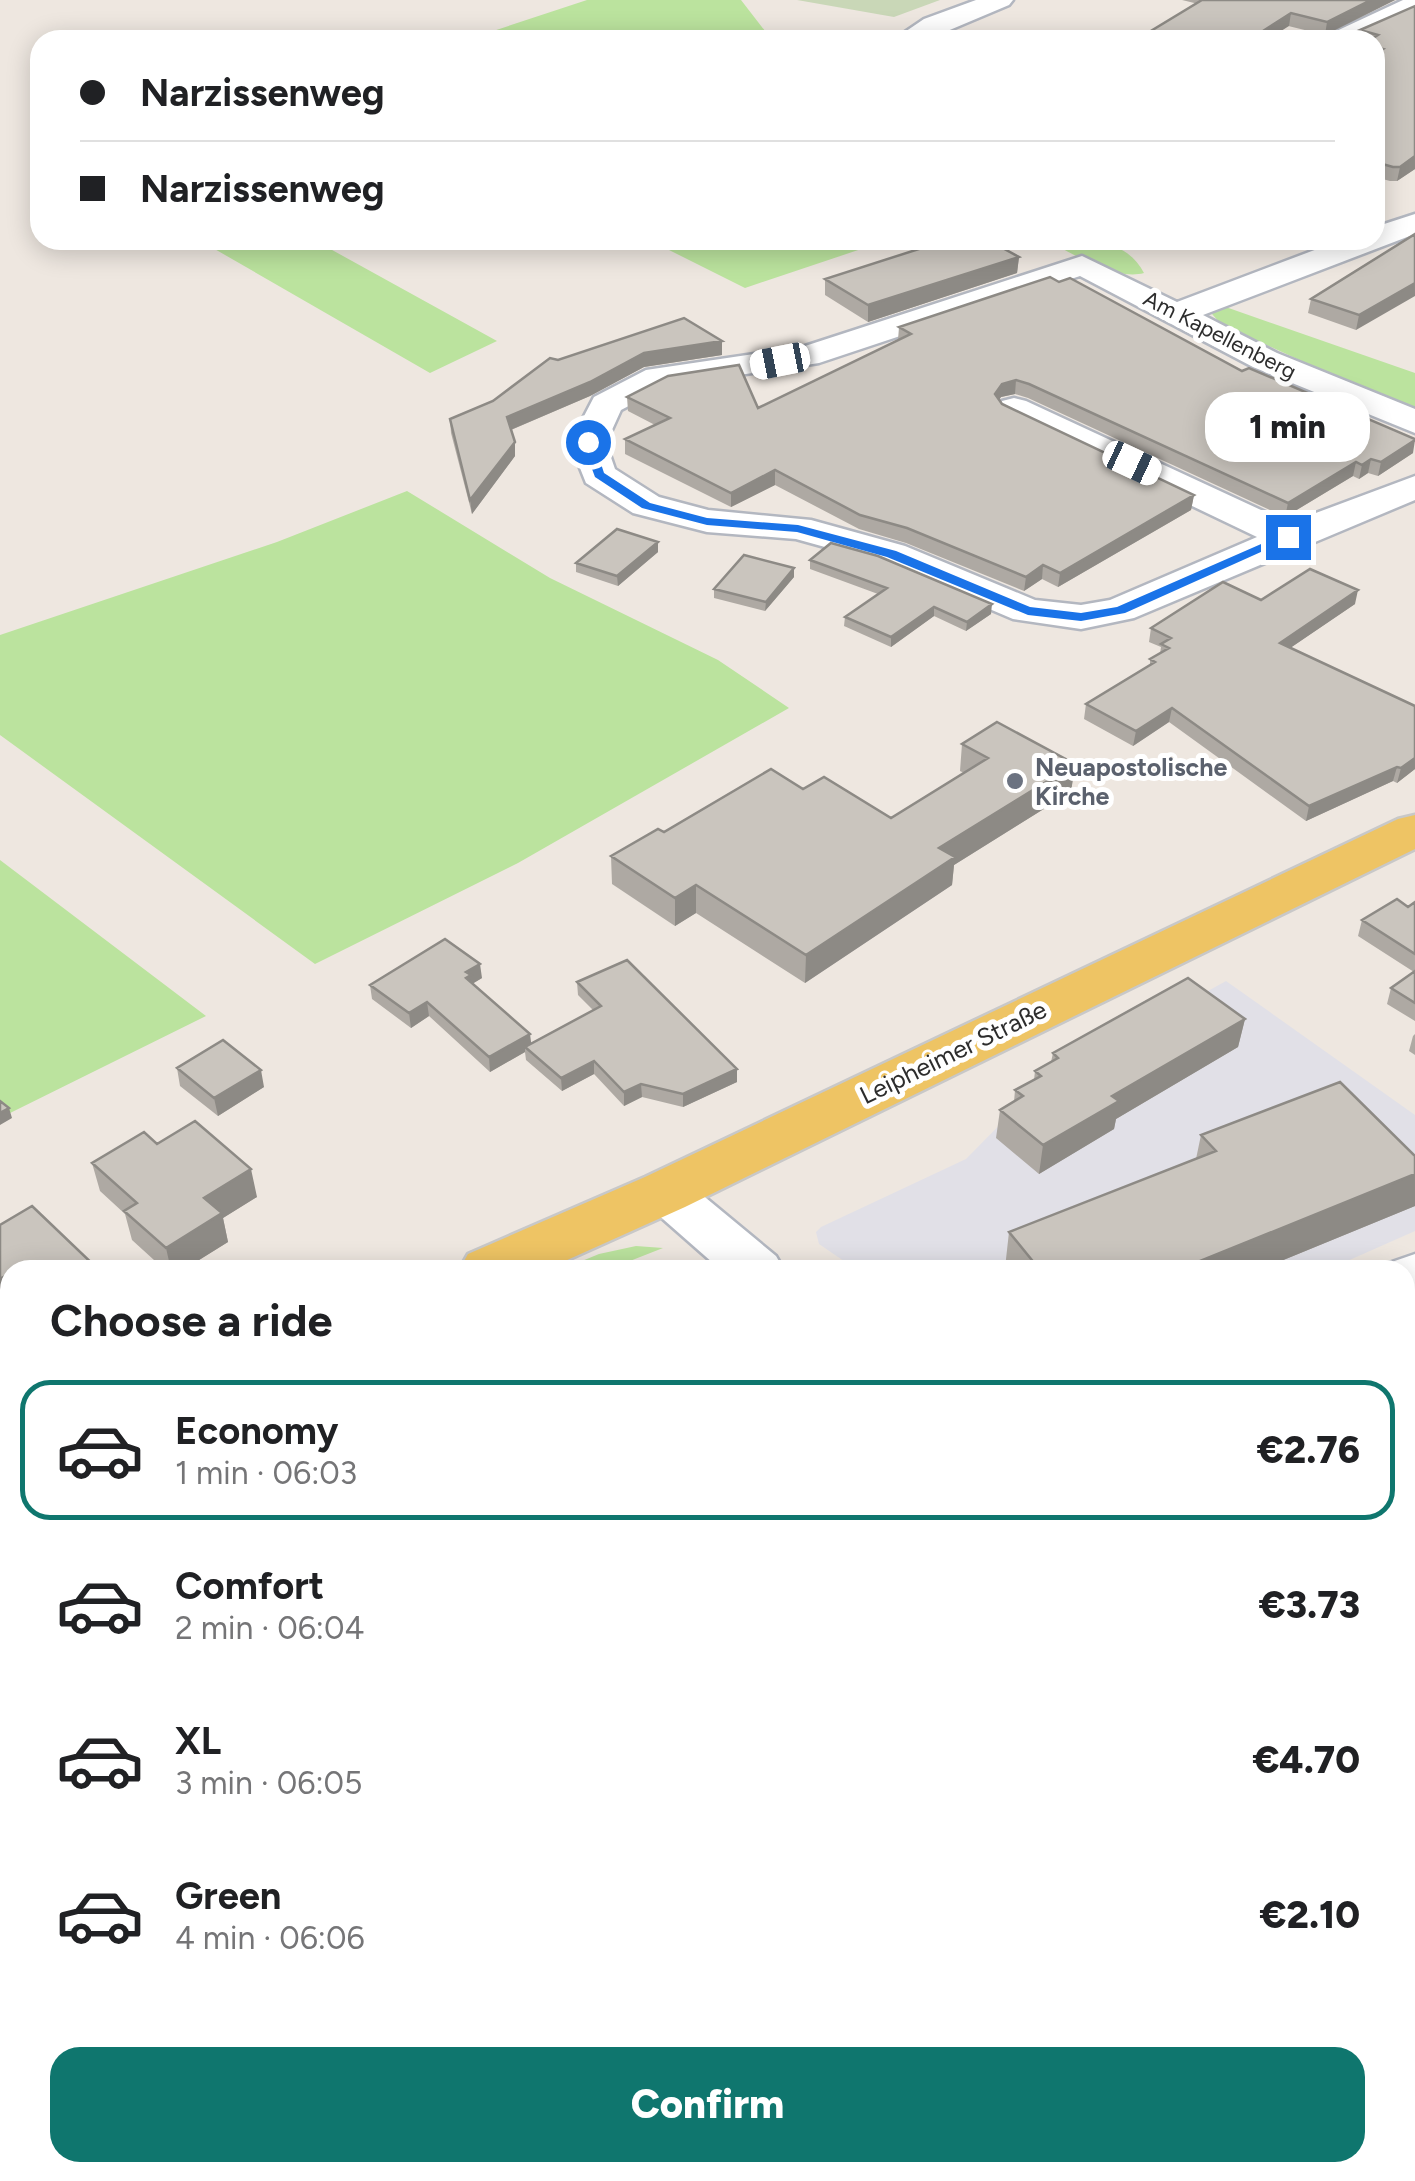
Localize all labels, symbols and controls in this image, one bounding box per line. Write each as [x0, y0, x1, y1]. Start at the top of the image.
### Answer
text: Narzissenweg [140, 70, 385, 116]
text: Narzissenweg [140, 166, 385, 212]
street label: Am Kapellenberg [1139, 285, 1301, 385]
car [748, 341, 812, 381]
callout: 1 min [1206, 392, 1370, 462]
text: 1 min [1249, 408, 1326, 446]
route start [566, 420, 611, 465]
car [1098, 437, 1166, 489]
route end [1266, 515, 1311, 560]
place label: Neuapostolische Kirche [1035, 752, 1228, 811]
marker: Neuapostolische Kirche [1004, 770, 1026, 792]
street label: Leipheimer Straße [855, 994, 1051, 1110]
text: Choose a ride [50, 1293, 332, 1347]
icon: car [55, 1405, 145, 1495]
text: Economy [175, 1408, 338, 1454]
text: €2.76 [1257, 1427, 1360, 1473]
text: 1 min · 06:03 [175, 1454, 357, 1492]
icon: car [55, 1560, 145, 1650]
text: Comfort [175, 1563, 324, 1609]
text: €3.73 [1259, 1582, 1360, 1628]
text: 2 min · 06:04 [175, 1609, 364, 1647]
icon: car [55, 1715, 145, 1805]
text: XL [175, 1718, 221, 1764]
text: €4.70 [1252, 1737, 1360, 1783]
text: 3 min · 06:05 [175, 1764, 362, 1802]
icon: car [55, 1870, 145, 1960]
text: Green [175, 1873, 281, 1919]
text: €2.10 [1260, 1892, 1360, 1938]
text: 4 min · 06:06 [175, 1919, 365, 1957]
button: Confirm [50, 2047, 1365, 2162]

